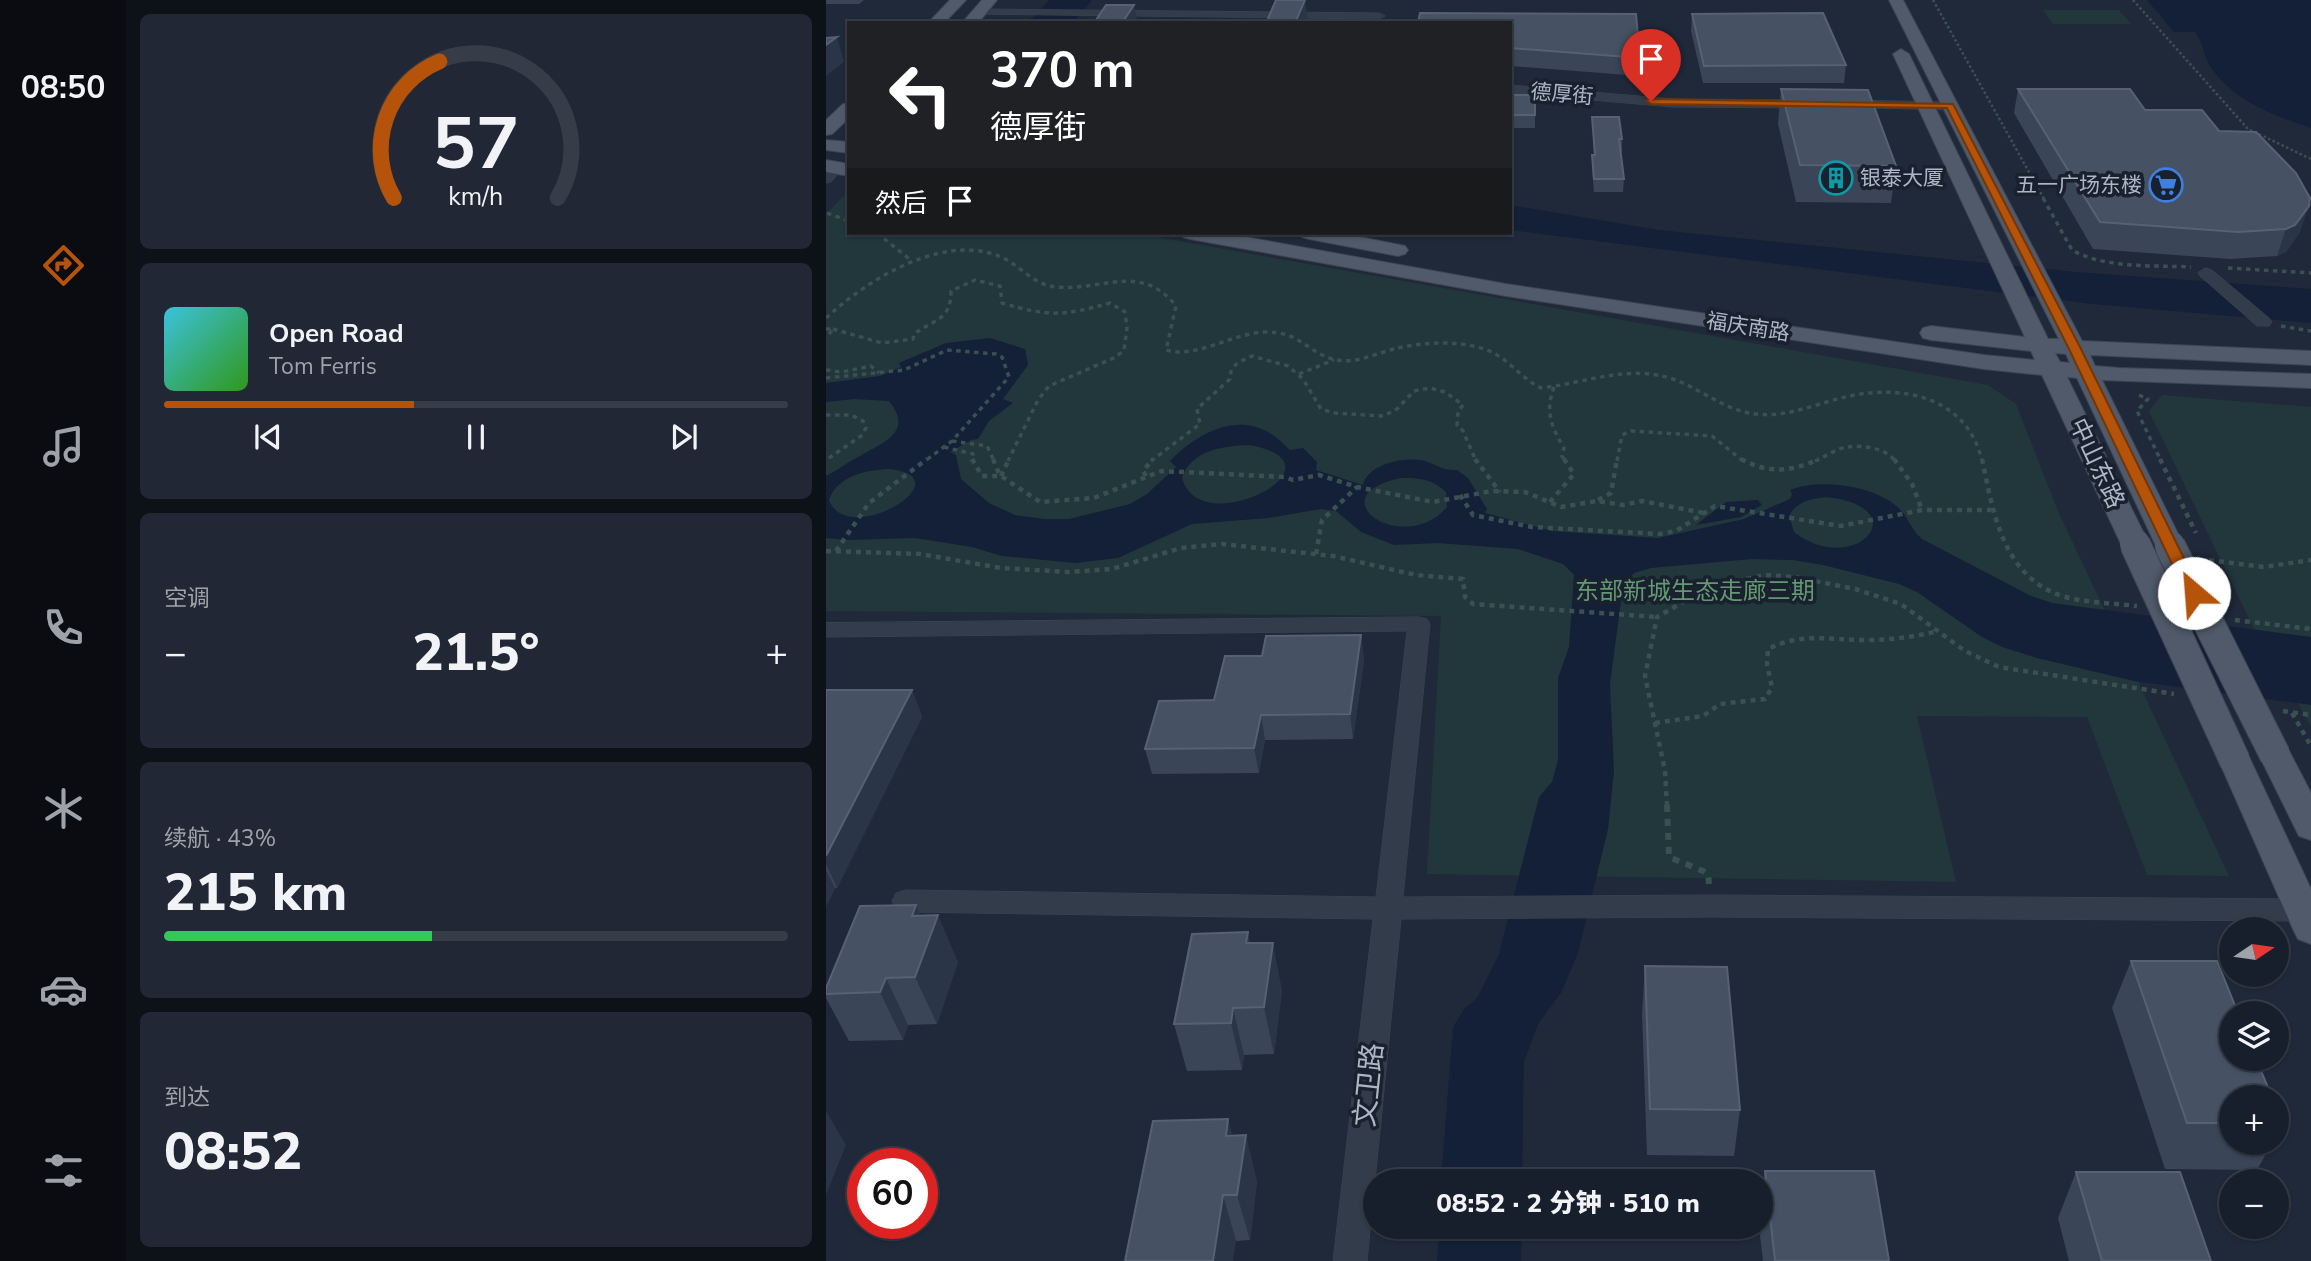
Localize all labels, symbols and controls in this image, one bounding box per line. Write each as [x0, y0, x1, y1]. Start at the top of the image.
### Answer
pin [1621, 29, 1681, 101]
text: 370 m [990, 37, 1134, 104]
icon: arrive [1632, 40, 1670, 78]
icon: left [875, 49, 966, 140]
text: 08:50 [21, 66, 105, 109]
street label: 德厚街 [1529, 77, 1595, 111]
text: 57 [432, 94, 520, 194]
text: 德厚街 [990, 106, 1086, 149]
building icon: 银泰大厦 [1817, 159, 1855, 197]
place label: 银泰大厦 [1860, 164, 1944, 192]
supermarket icon: 五一广场东楼 [2147, 166, 2185, 204]
place label: 五一广场东楼 [2016, 171, 2142, 199]
text: km/h [448, 180, 504, 214]
icon: arrive [941, 182, 979, 220]
text: 然后 [875, 186, 927, 221]
icon: directions [39, 241, 88, 290]
street label: 福庆南路 [1704, 307, 1792, 347]
text: Open Road [269, 316, 404, 351]
text: Tom Ferris [269, 351, 377, 382]
street label: 中山东路 [2062, 413, 2132, 513]
icon: previous [249, 418, 287, 456]
icon: pause [457, 418, 495, 456]
icon: next [665, 418, 703, 456]
icon: music [39, 422, 88, 471]
position arrow [2157, 556, 2231, 630]
park label: 东部新城生态走廊三期 [1575, 575, 1815, 607]
text: 空调 [164, 583, 210, 614]
icon: phone [39, 603, 88, 652]
text: 21.5° [412, 617, 540, 688]
text: − [164, 628, 187, 679]
text: + [765, 628, 788, 679]
icon: climate [39, 784, 88, 833]
text: 续航 · 43% [164, 823, 276, 854]
text: 215 km [164, 857, 347, 928]
north arrow [2219, 917, 2289, 987]
map controls [2219, 917, 2289, 1239]
icon: car [39, 965, 88, 1014]
button: layers [2219, 1001, 2289, 1071]
street label: 文卫路 [1346, 1041, 1392, 1129]
text: 到达 [164, 1082, 210, 1113]
button: + [2219, 1085, 2289, 1155]
text: 08:52 [164, 1116, 302, 1187]
icon: filters [39, 1146, 88, 1195]
speed limit sign: 60 [847, 1148, 938, 1239]
button: − [2219, 1169, 2289, 1239]
text: 08:52 · 2 分钟 · 510 m [1436, 1186, 1700, 1221]

